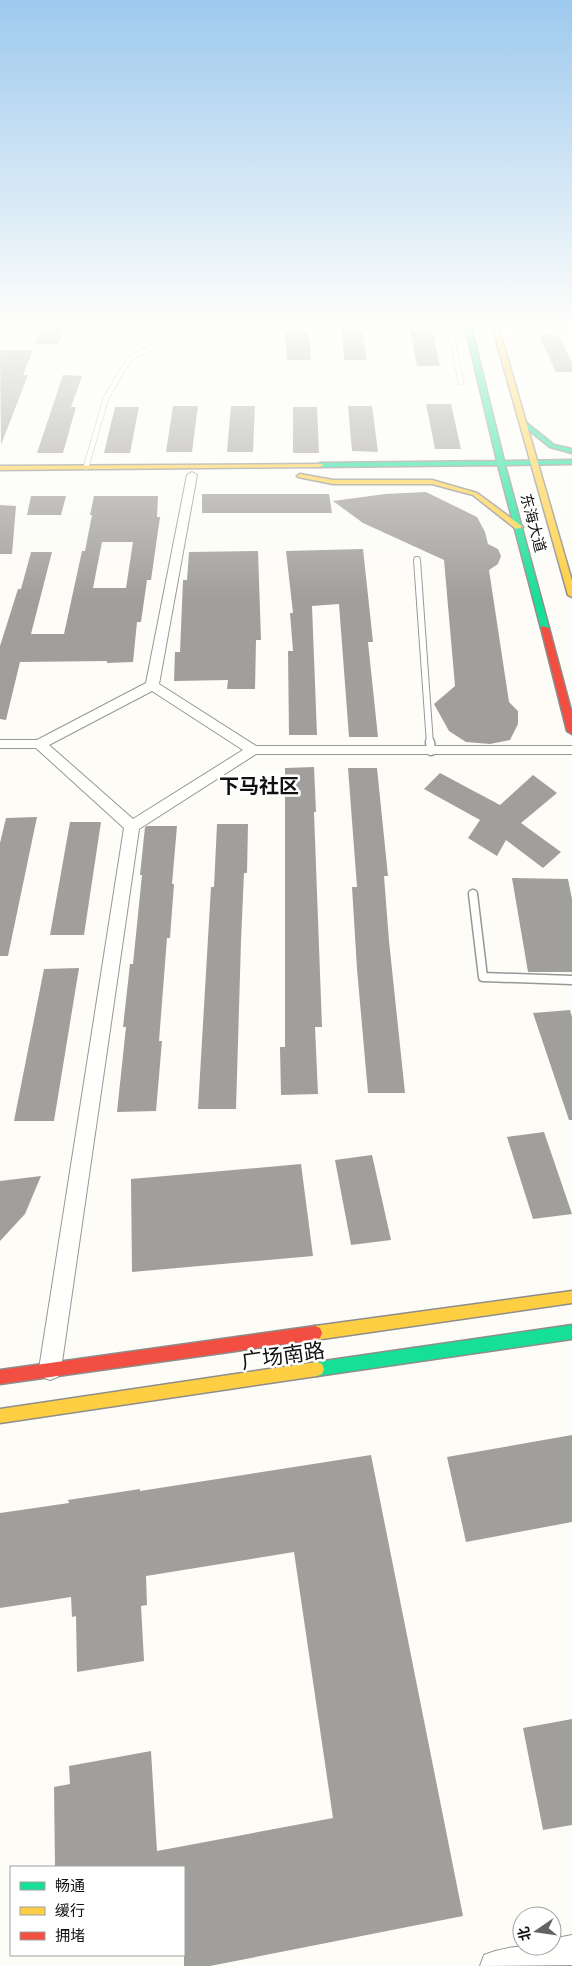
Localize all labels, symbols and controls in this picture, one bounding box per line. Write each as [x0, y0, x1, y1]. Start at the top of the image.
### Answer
street label: 东海大道 [517, 491, 551, 554]
district label: 下马社区 [219, 772, 299, 799]
street label: 广场南路 [239, 1335, 326, 1375]
legend [10, 1866, 185, 1956]
text: 畅通 [55, 1875, 85, 1895]
text: 缓行 [55, 1900, 85, 1920]
north arrow [512, 1906, 562, 1956]
text: 拥堵 [55, 1925, 85, 1945]
text: 北 [513, 1925, 535, 1943]

